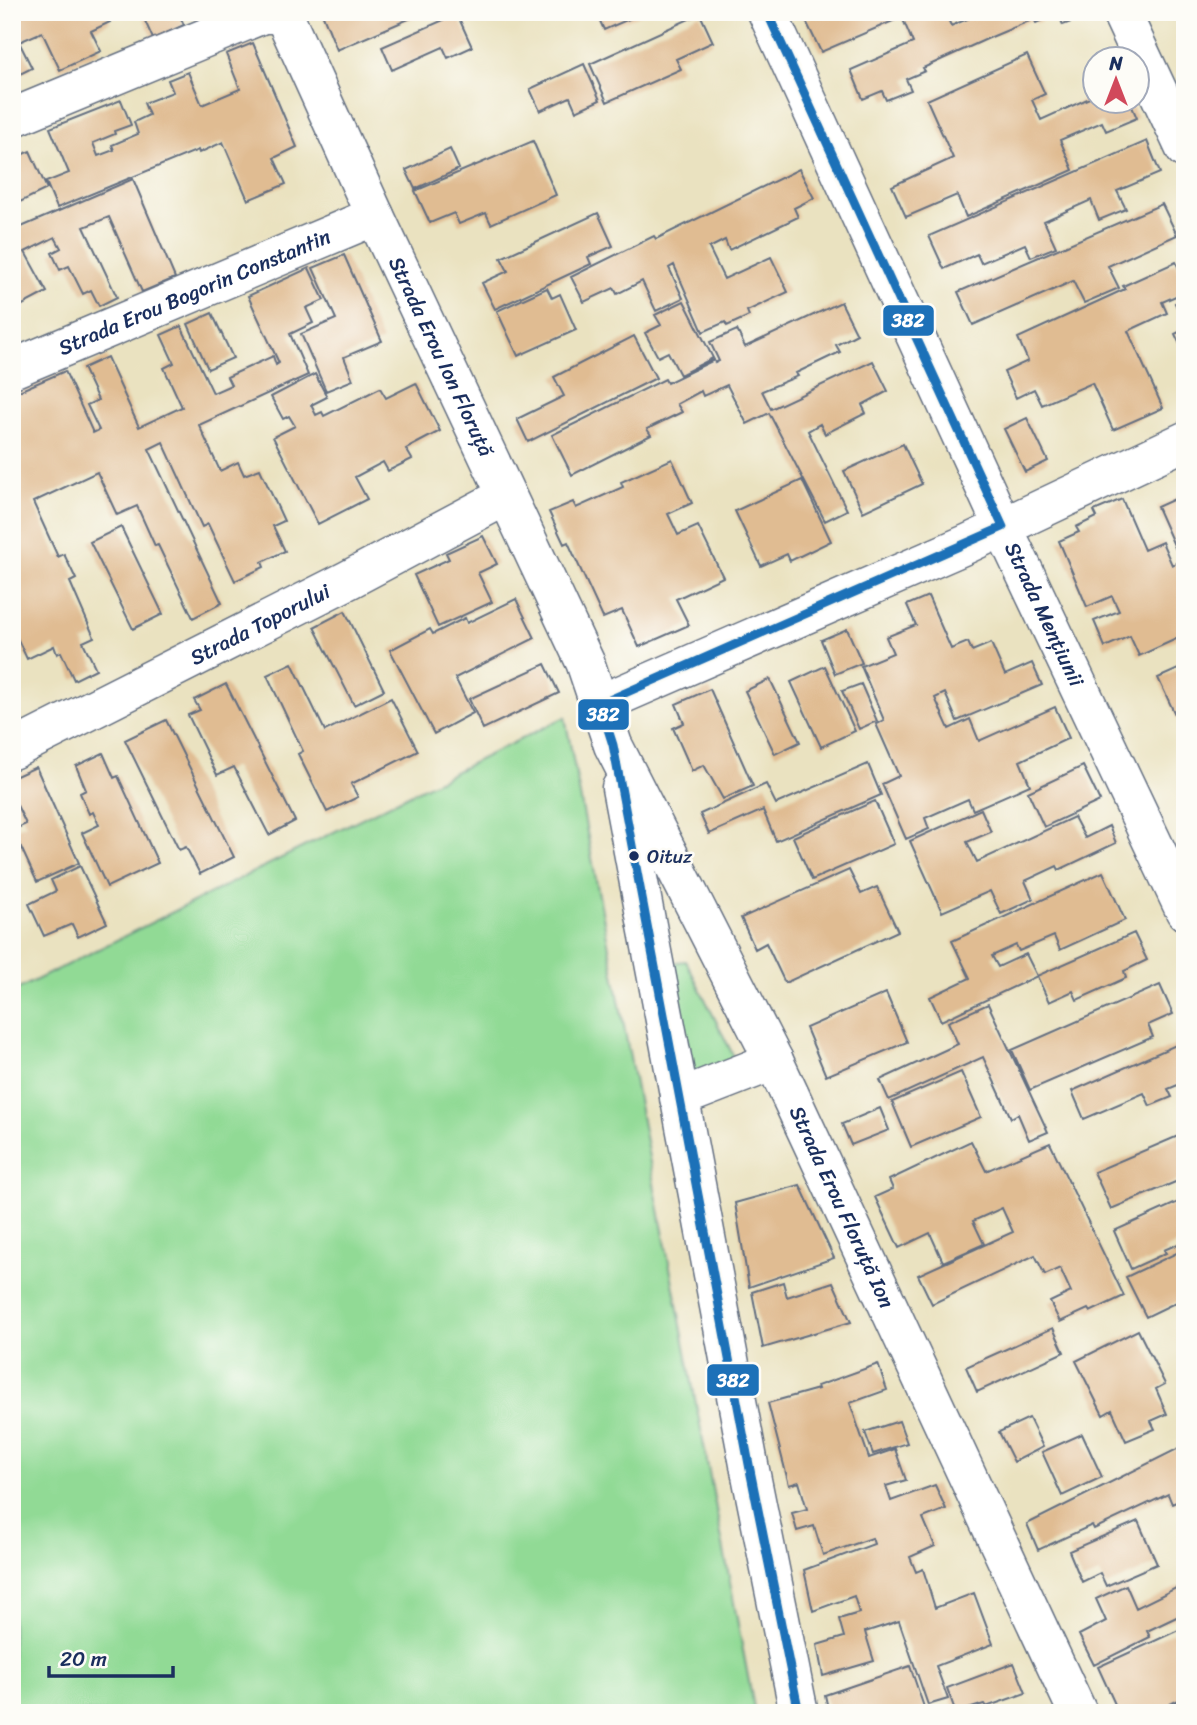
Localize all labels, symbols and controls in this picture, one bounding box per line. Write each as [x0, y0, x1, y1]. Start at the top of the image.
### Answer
north arrow [1082, 46, 1152, 116]
text: N [1108, 47, 1123, 80]
street label: Strada Erou Bogorin Constantin [52, 218, 337, 366]
street label: Strada Erou Ion Floruță [378, 250, 505, 464]
line badge: 382 [882, 304, 935, 337]
text: 382 [891, 304, 924, 337]
street label: Strada Mențiunii [994, 535, 1096, 694]
street label: Strada Toporului [183, 572, 338, 676]
line badge: 382 [577, 698, 630, 731]
text: 382 [586, 698, 619, 731]
place label: Oituz [647, 840, 693, 873]
marker: Oituz [627, 849, 641, 863]
street label: Strada Erou Floruță Ion [778, 1099, 906, 1314]
line badge: 382 [706, 1363, 760, 1397]
text: 382 [716, 1364, 749, 1397]
scale bar [49, 1634, 173, 1678]
text: 20 m [60, 1640, 107, 1678]

